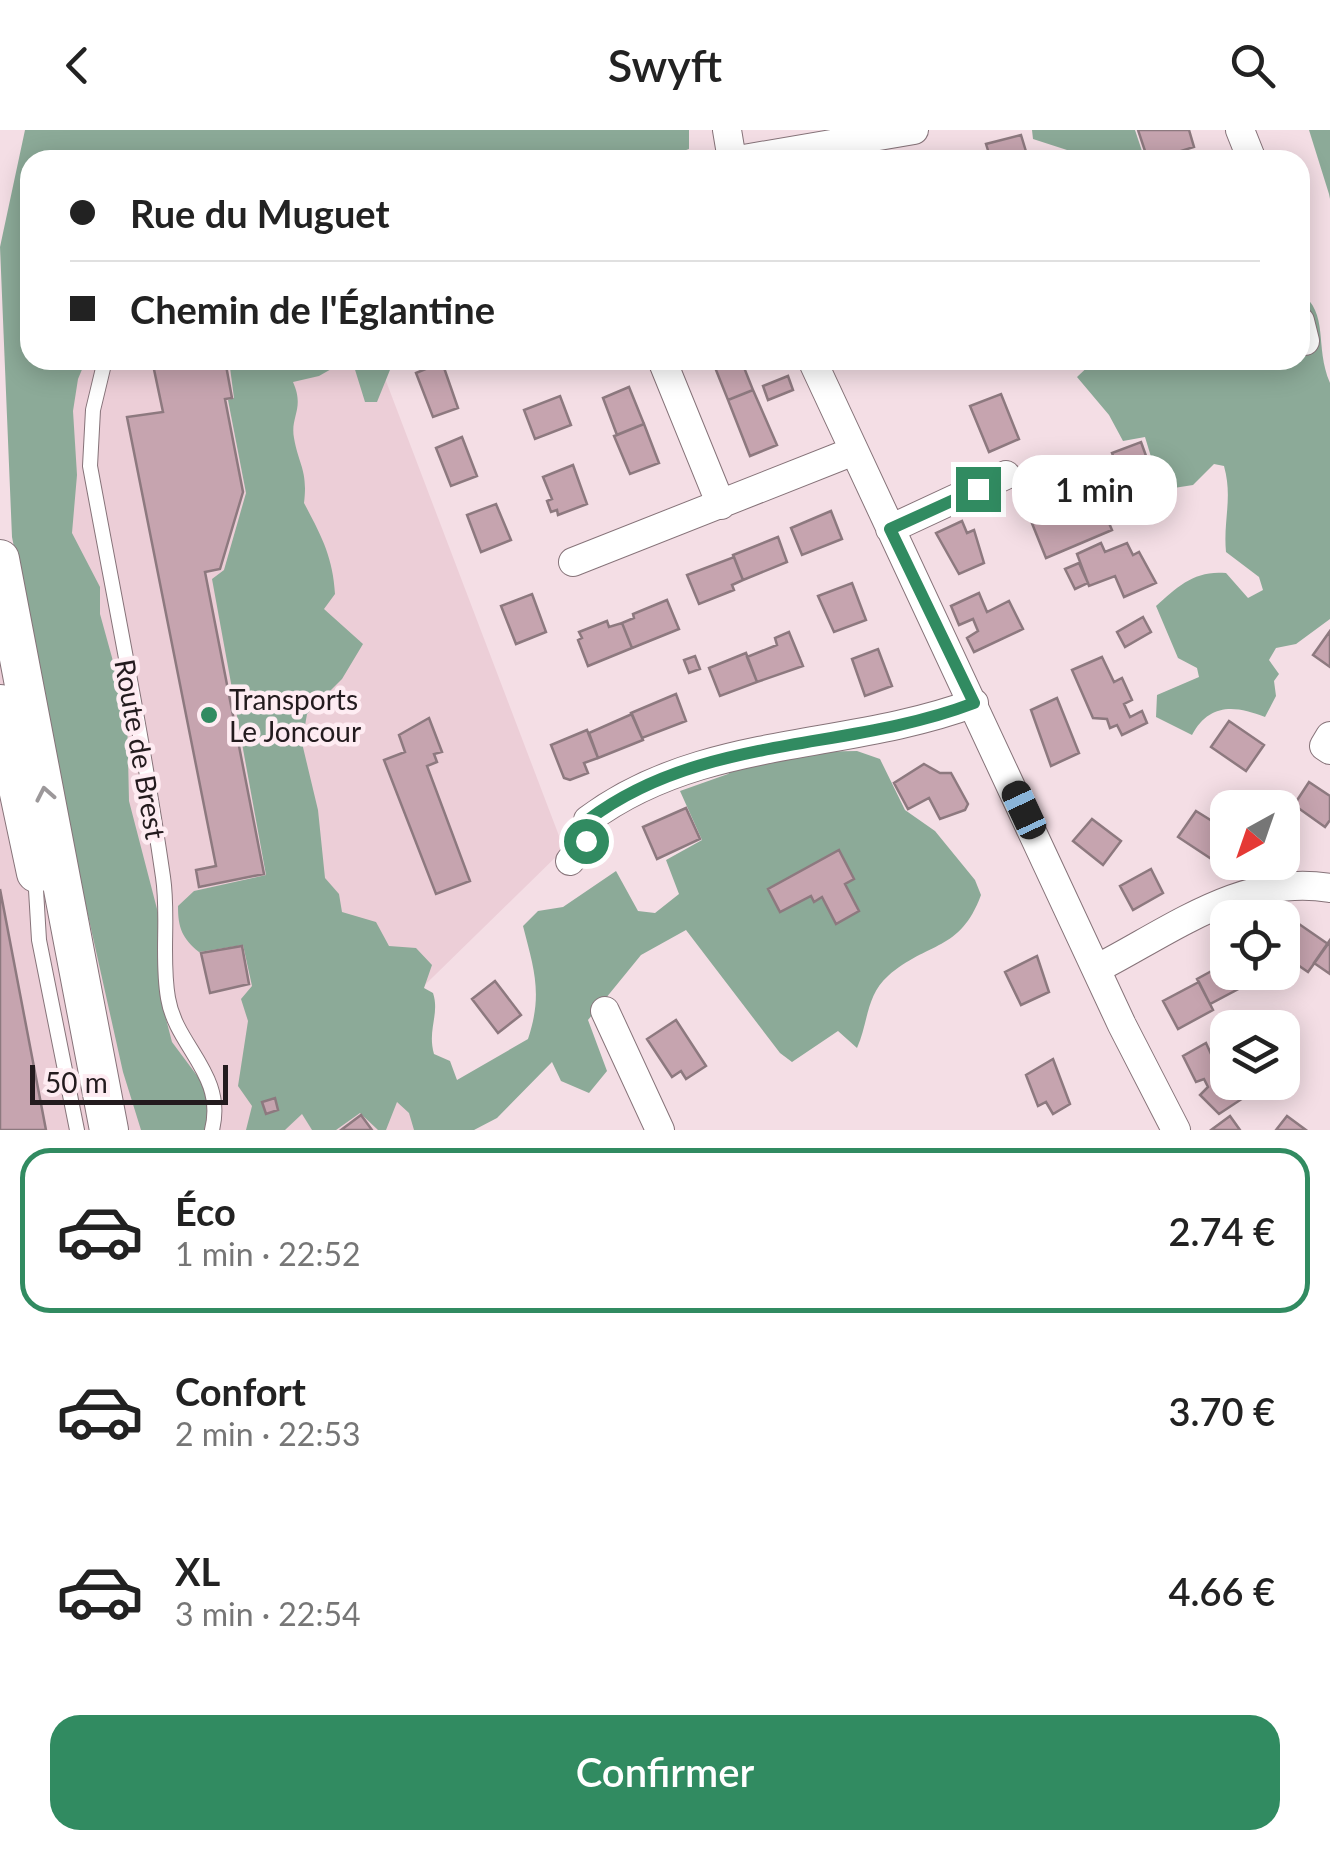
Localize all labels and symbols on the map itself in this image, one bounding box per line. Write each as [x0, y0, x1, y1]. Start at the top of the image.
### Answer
callout: 1 min [1013, 454, 1178, 524]
route end [956, 467, 1001, 512]
street label: Route de Brest [108, 656, 174, 842]
place label: Transports Le Joncour [229, 682, 361, 748]
marker: Transports Le Joncour [198, 704, 220, 726]
car [998, 776, 1050, 844]
one-way arrow [35, 785, 56, 802]
north arrow [1210, 790, 1300, 880]
route start [564, 819, 609, 864]
scale bar [30, 1060, 228, 1104]

